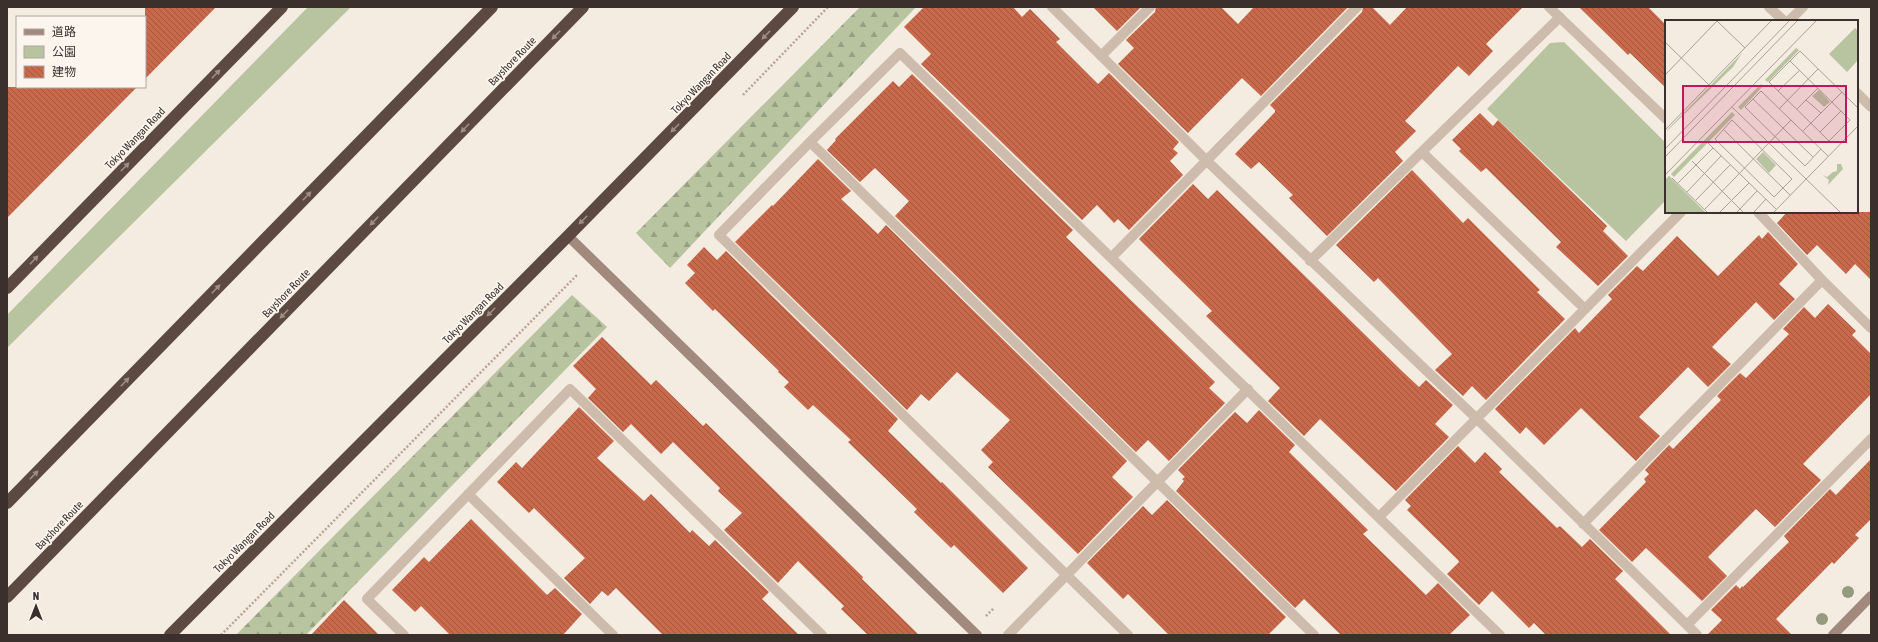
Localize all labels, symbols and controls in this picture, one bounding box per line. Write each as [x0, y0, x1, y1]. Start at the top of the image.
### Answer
legend [16, 16, 146, 88]
inset map [1665, 20, 1858, 213]
text: 道路 [52, 25, 76, 39]
one-way arrow [551, 30, 561, 40]
one-way arrow [761, 30, 770, 40]
street label: Bayshore Route [486, 34, 538, 88]
text: 公園 [52, 45, 76, 59]
street label: Tokyo Wangan Road [669, 50, 733, 116]
text: 建物 [52, 65, 76, 79]
one-way arrow [211, 69, 221, 79]
street label: Tokyo Wangan Road [103, 105, 167, 171]
one-way arrow [460, 123, 470, 133]
one-way arrow [670, 123, 680, 133]
one-way arrow [120, 162, 130, 172]
one-way arrow [302, 191, 312, 201]
one-way arrow [578, 215, 588, 225]
one-way arrow [370, 216, 379, 226]
one-way arrow [29, 255, 39, 265]
street label: Bayshore Route [260, 266, 312, 320]
street label: Tokyo Wangan Road [440, 280, 506, 346]
one-way arrow [211, 284, 221, 294]
one-way arrow [486, 307, 496, 317]
one-way arrow [279, 309, 289, 319]
one-way arrow [120, 377, 130, 387]
one-way arrow [29, 470, 39, 480]
street label: Bayshore Route [33, 498, 85, 552]
street label: Tokyo Wangan Road [211, 509, 277, 575]
north arrow [16, 586, 56, 626]
text: N [33, 590, 39, 602]

